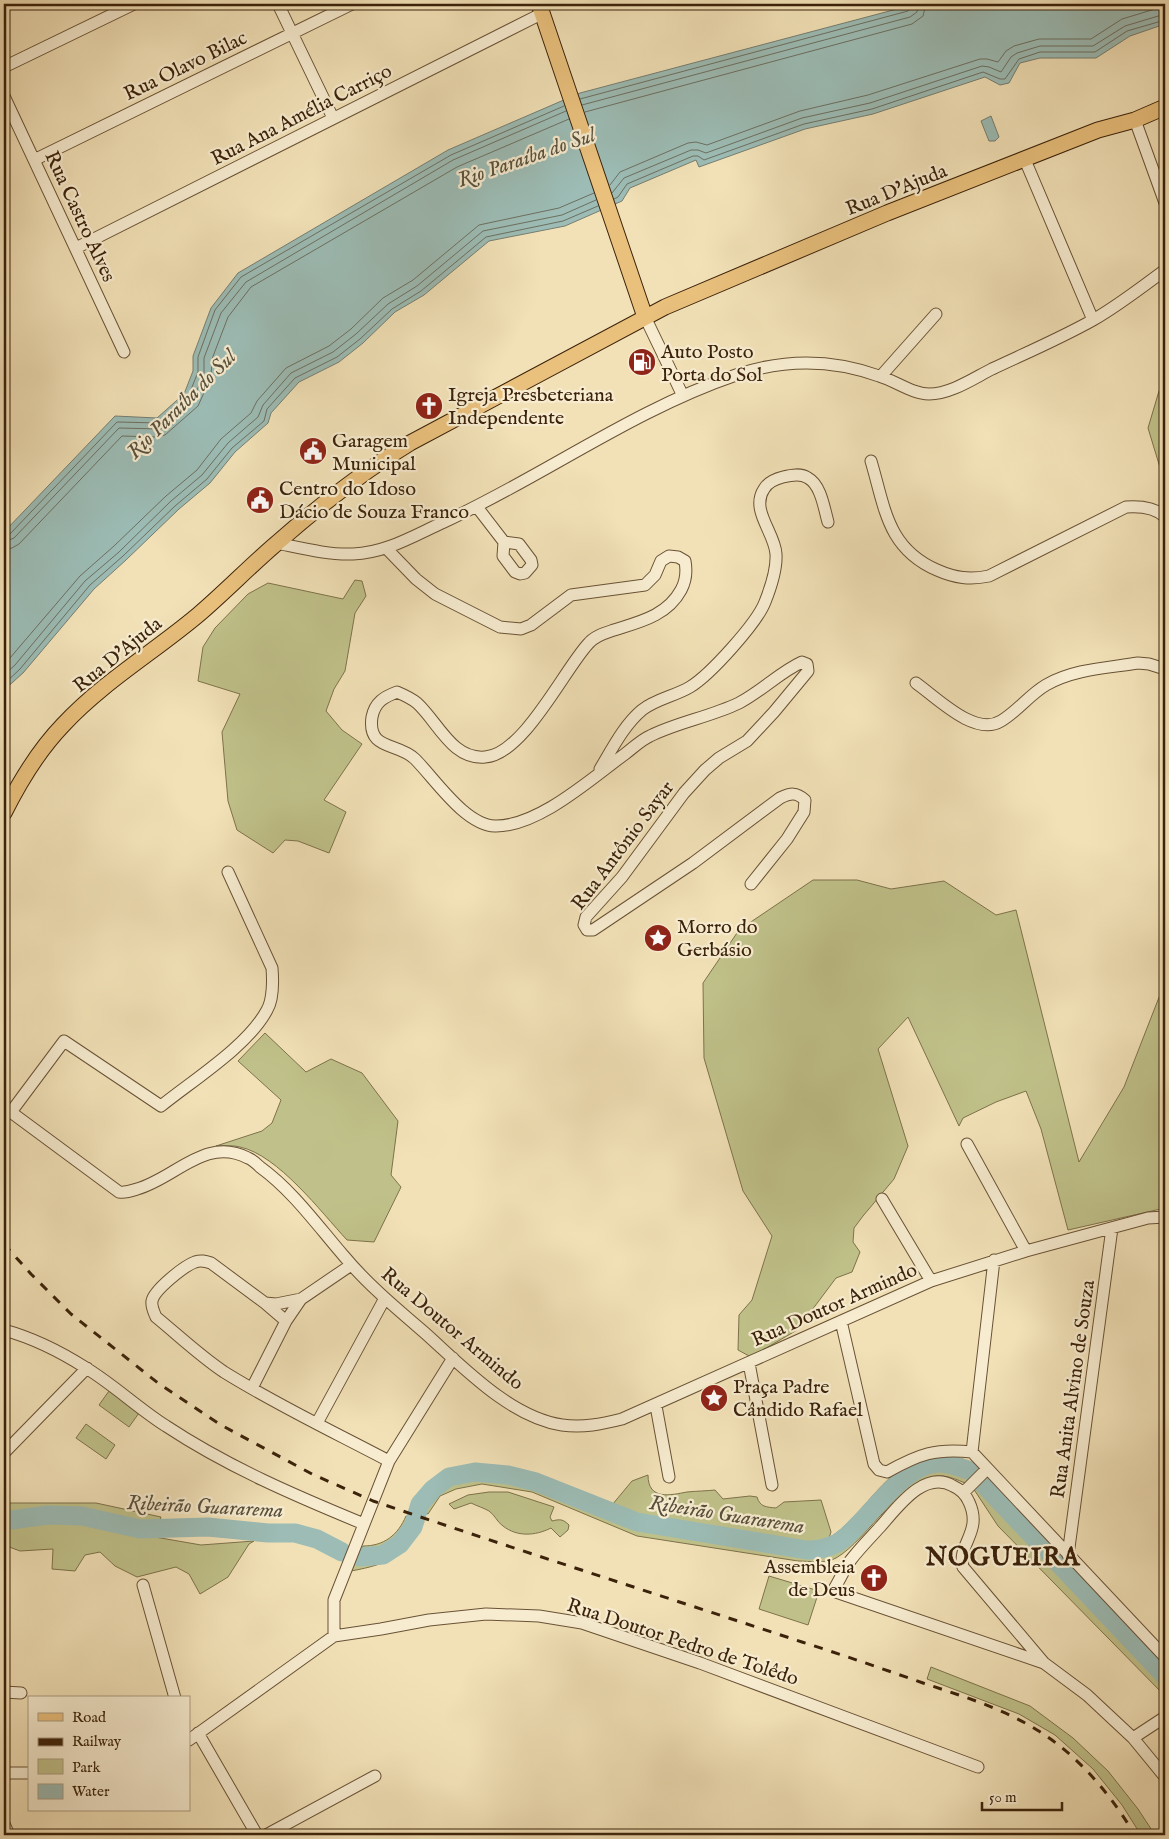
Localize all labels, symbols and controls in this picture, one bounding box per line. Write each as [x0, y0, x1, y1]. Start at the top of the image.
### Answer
street label: Rua Olavo Bilac [120, 26, 251, 107]
street label: Rua Ana Amélia Carriço [207, 59, 397, 172]
water label: Rio Paraíba do Sul [454, 122, 601, 195]
street label: Rua Castro Alves [38, 147, 121, 286]
street label: Rua D'Ajuda [842, 159, 951, 222]
place label: Auto Posto Porta do Sol [660, 340, 763, 388]
water label: Rio Paraíba do Sul [122, 343, 244, 466]
fuel station icon: Auto Posto Porta do Sol [627, 347, 657, 377]
place label: Igreja Presbeteriana Independente [448, 383, 614, 431]
church icon: Igreja Presbeteriana Independente [414, 391, 444, 421]
place label: Garagem Municipal [332, 429, 416, 477]
public building icon: Garagem Municipal [298, 436, 328, 466]
place label: Centro do Idoso Dácio de Souza Franco [279, 477, 469, 525]
public building icon: Centro do Idoso Dácio de Souza Franco [245, 485, 275, 515]
street label: Rua D'Ajuda [68, 612, 168, 699]
street label: Rua Antônio Sayar [566, 776, 680, 916]
place label: Morro do Gerbásio [677, 915, 758, 963]
place icon: Morro do Gerbásio [643, 923, 673, 953]
street label: Rua Doutor Armindo [748, 1258, 921, 1353]
street label: Rua Doutor Armindo [376, 1262, 529, 1396]
street label: Rua Anita Alvino de Souza [1046, 1278, 1101, 1500]
place label: Praça Padre Cândido Rafael [733, 1375, 863, 1423]
place icon: Praça Padre Cândido Rafael [699, 1383, 729, 1413]
water label: Ribeirão Guararema [126, 1490, 284, 1525]
water label: Ribeirão Guararema [647, 1490, 806, 1541]
district label: NOGUEIRA [925, 1542, 1080, 1574]
place label: Assembleia de Deus [763, 1555, 855, 1603]
church icon: Assembleia de Deus [859, 1563, 889, 1593]
street label: Rua Doutor Pedro de Tolêdo [564, 1593, 802, 1692]
legend [28, 1696, 190, 1812]
text: Road [72, 1708, 107, 1727]
text: Railway [72, 1732, 122, 1751]
text: Park [72, 1758, 102, 1777]
scale bar [982, 1779, 1062, 1811]
text: Water [72, 1782, 110, 1801]
text: 50 m [989, 1788, 1017, 1807]

